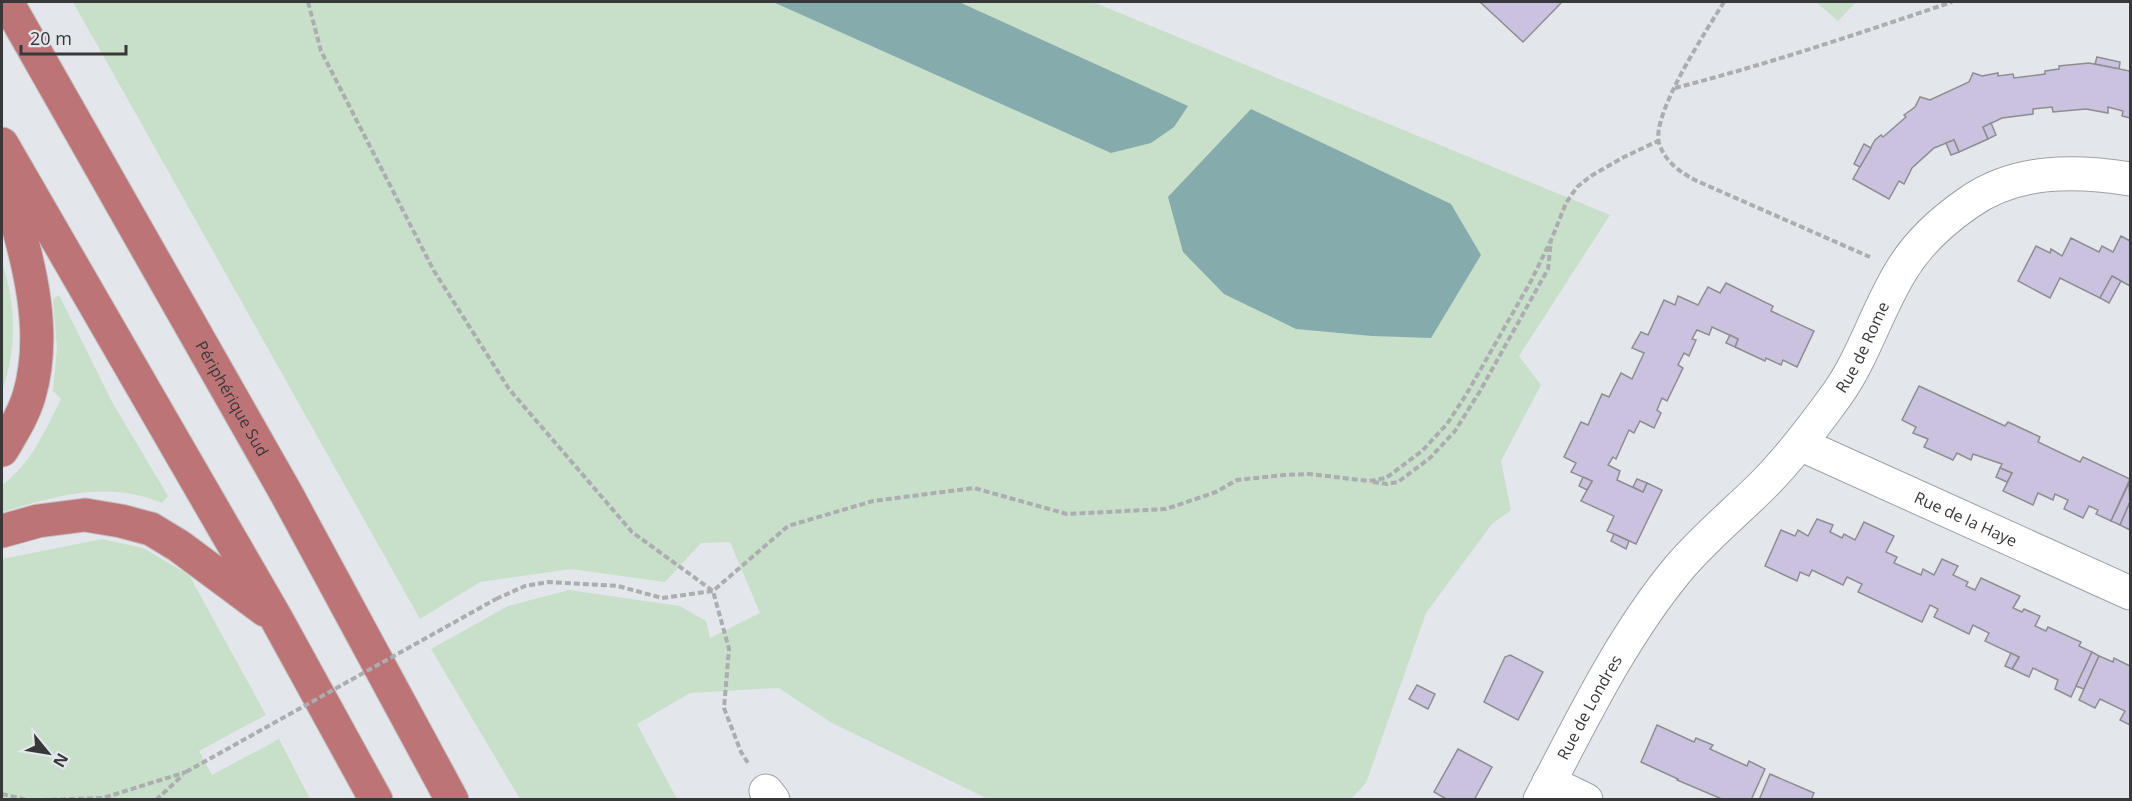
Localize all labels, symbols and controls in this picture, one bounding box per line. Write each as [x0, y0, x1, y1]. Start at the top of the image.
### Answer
scale bar [21, 18, 126, 56]
text: 20 m [30, 26, 72, 50]
street label: Rue de Rome [1830, 298, 1894, 397]
street label: Périphérique Sud [191, 337, 274, 460]
street label: Rue de la Haye [1911, 486, 2021, 552]
street label: Rue de Londres [1552, 651, 1627, 764]
north arrow [18, 723, 78, 783]
text: N [48, 749, 74, 772]

